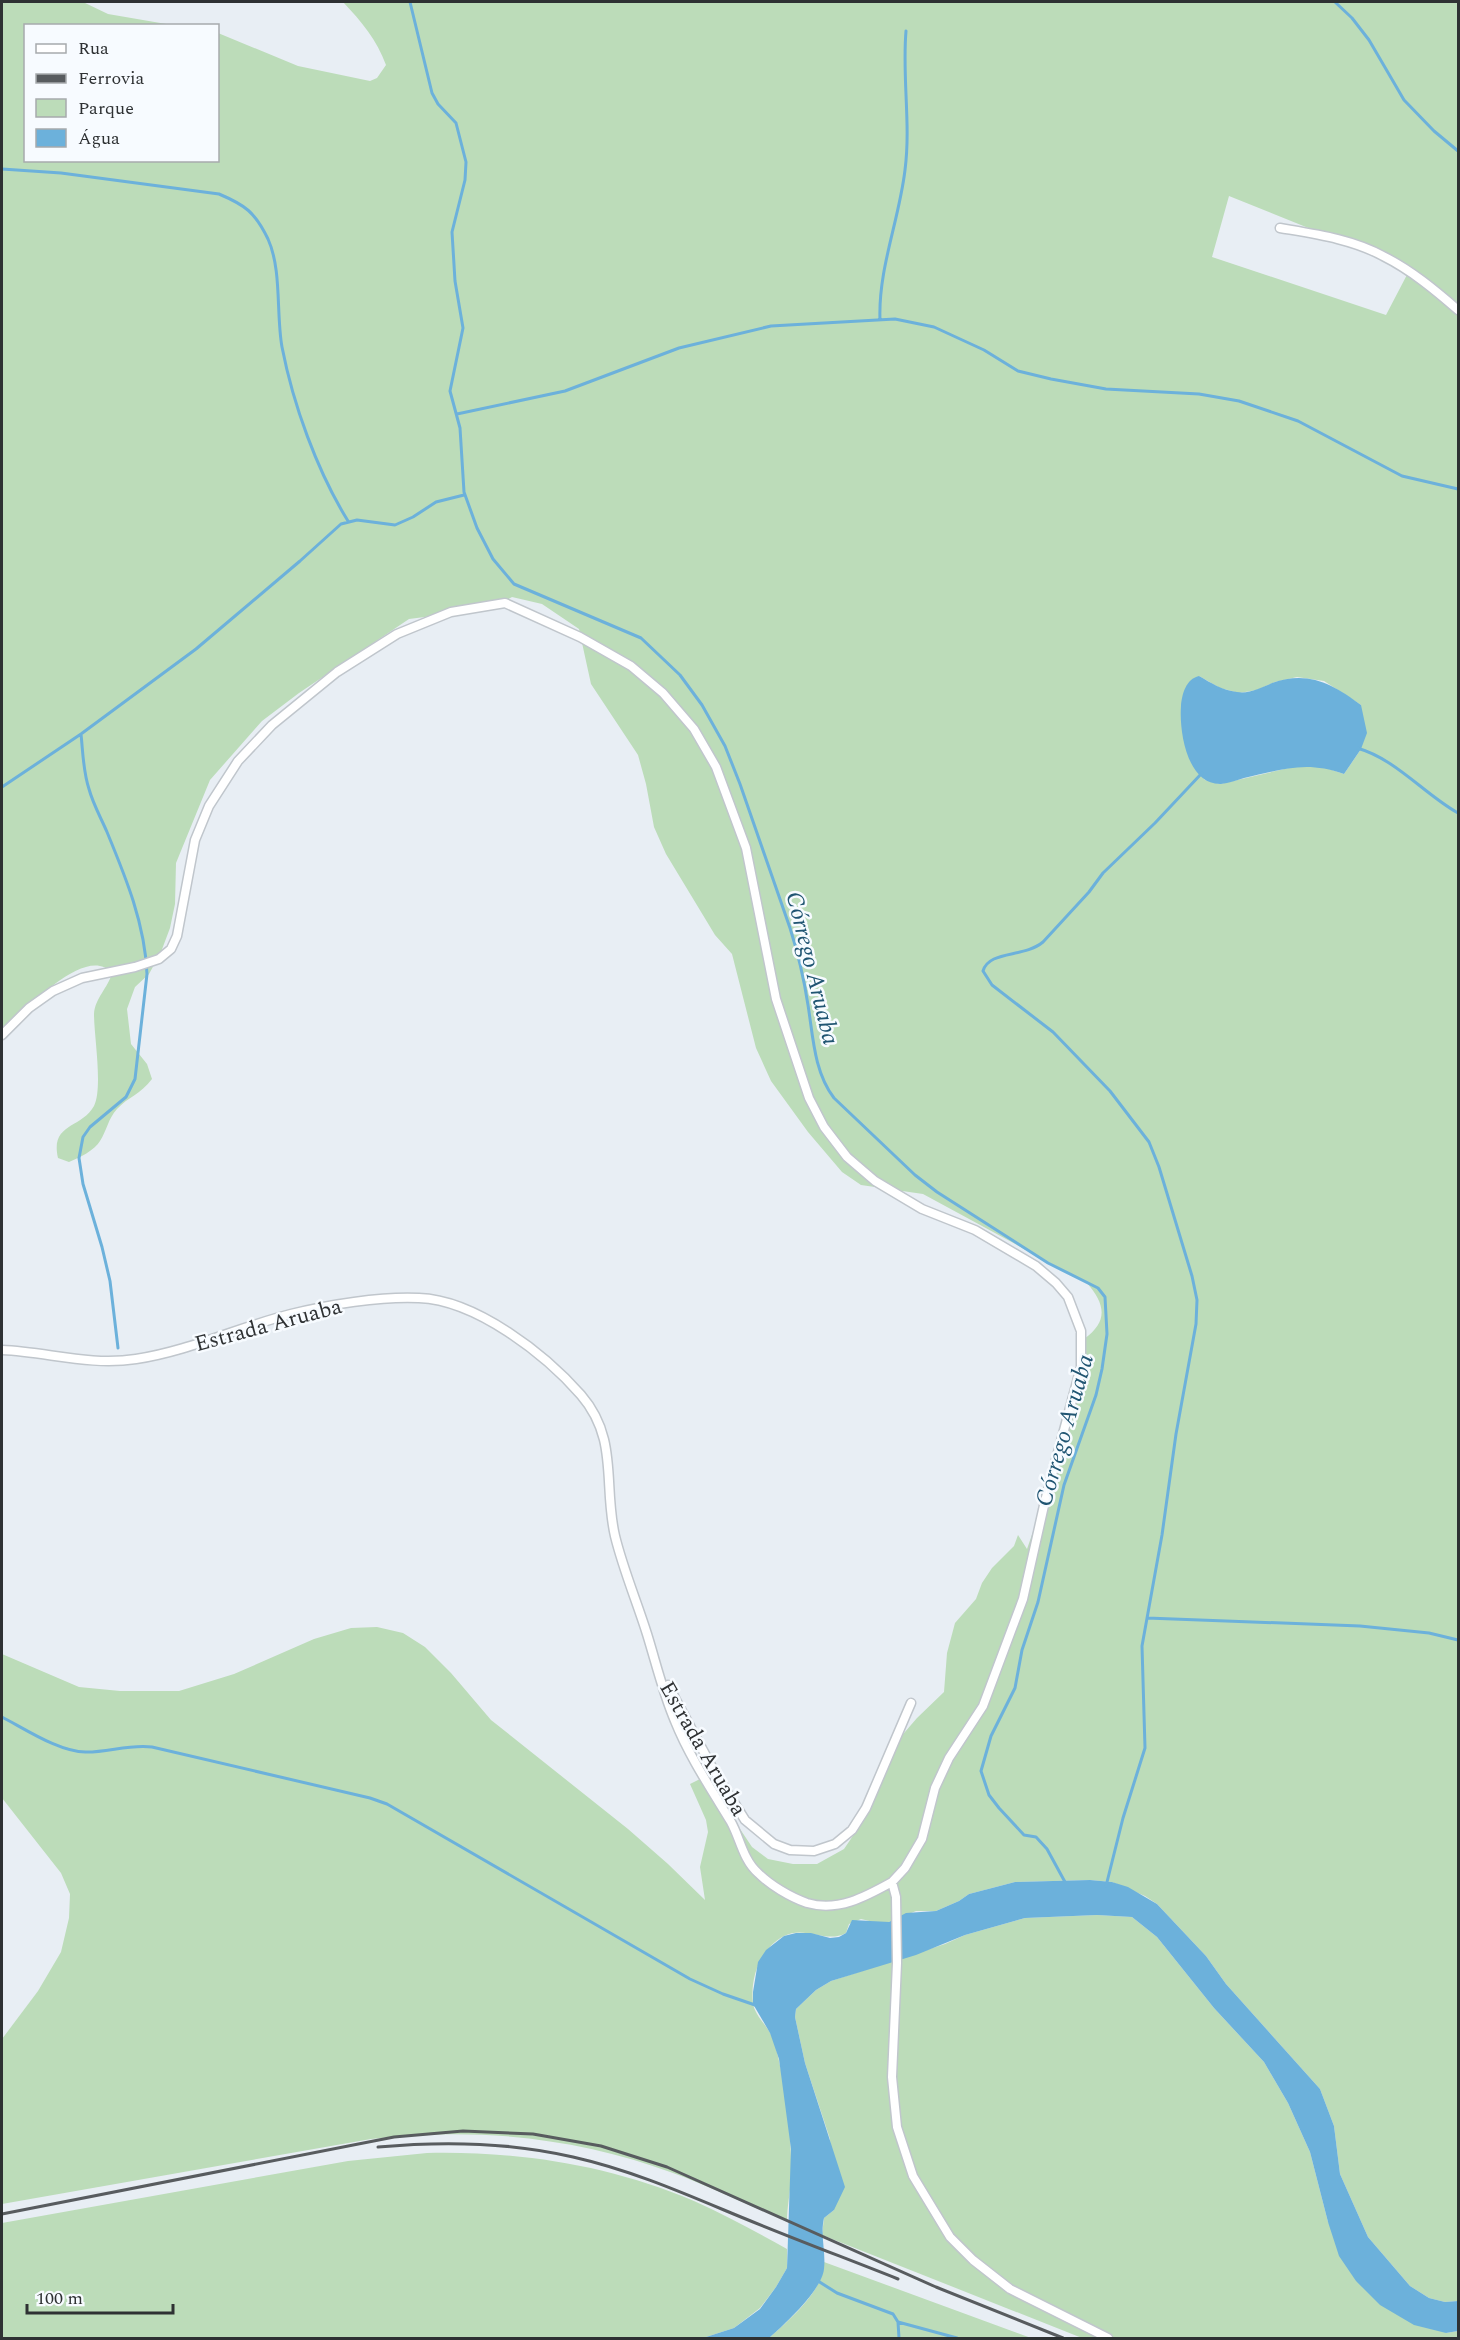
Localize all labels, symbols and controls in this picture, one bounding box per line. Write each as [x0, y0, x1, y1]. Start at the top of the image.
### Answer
legend [24, 24, 219, 162]
text: Rua [78, 35, 109, 62]
text: Ferrovia [78, 65, 145, 92]
text: Parque [78, 95, 134, 122]
text: Água [78, 125, 120, 152]
water label: Córrego Aruaba [776, 888, 848, 1049]
street label: Estrada Aruaba [191, 1290, 346, 1361]
water label: Córrego Aruaba [1026, 1350, 1104, 1511]
street label: Estrada Aruaba [651, 1675, 755, 1823]
scale bar [27, 2277, 172, 2315]
text: 100 m [36, 2285, 83, 2312]

